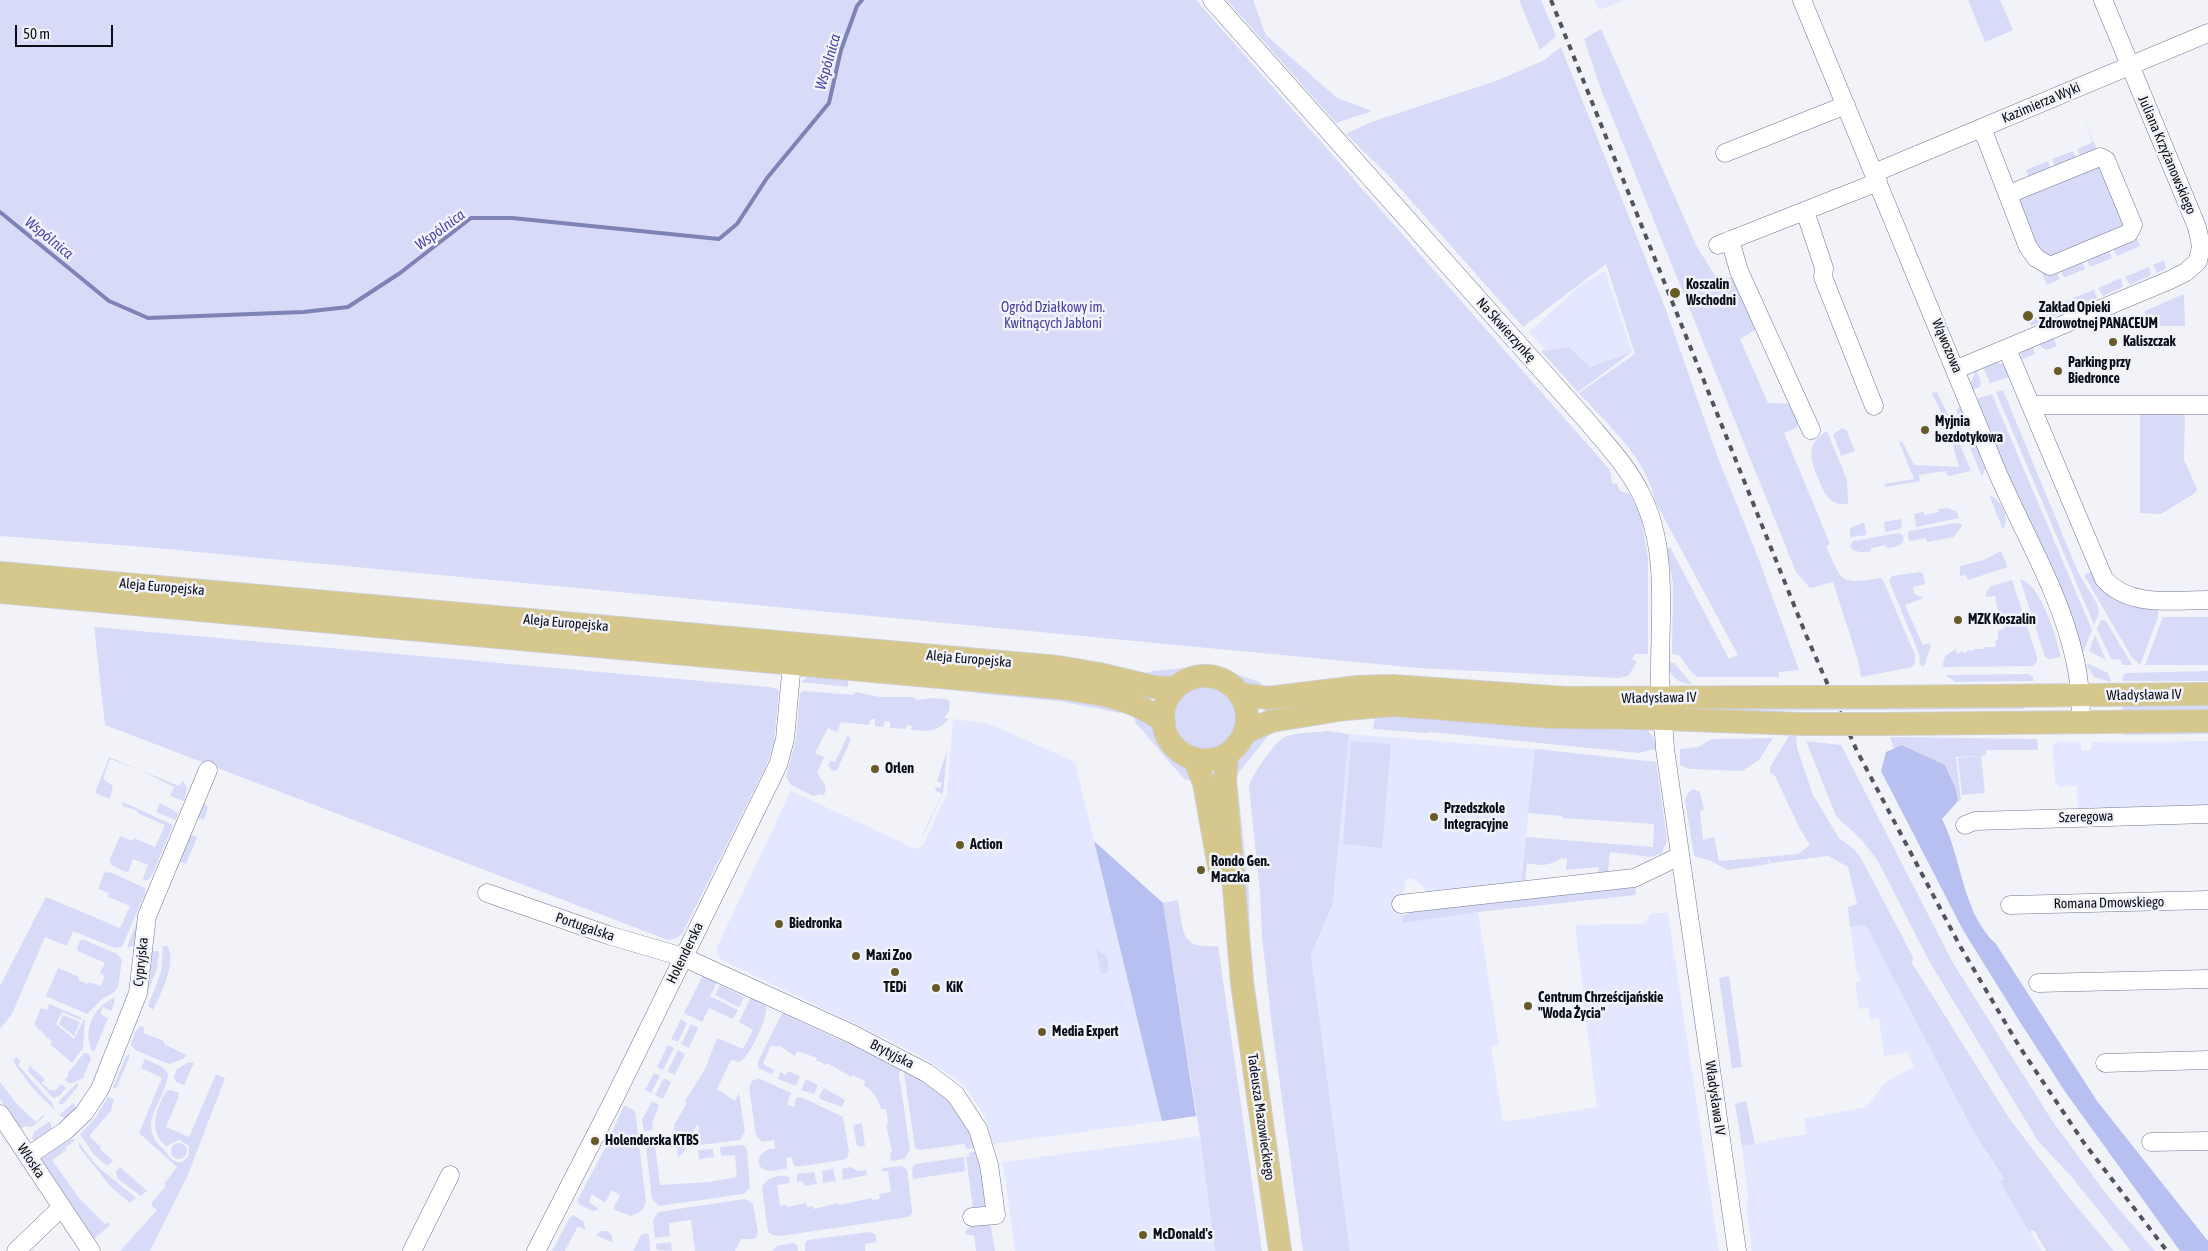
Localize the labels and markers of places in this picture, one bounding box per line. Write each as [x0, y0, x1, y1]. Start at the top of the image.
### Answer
place label: Koszalin Wschodni [1686, 277, 1736, 310]
marker: Koszalin Wschodni [1668, 286, 1682, 300]
place label: Zakład Opieki Zdrowotnej PANACEUM [2039, 300, 2158, 332]
marker: Zakład Opieki Zdrowotnej PANACEUM [2021, 309, 2035, 323]
place label: Kaliszczak [2123, 334, 2176, 350]
marker: Kaliszczak [2107, 336, 2119, 348]
place label: Parking przy Biedronce [2068, 355, 2131, 388]
marker: Parking przy Biedronce [2052, 365, 2064, 377]
place label: Myjnia bezdotykowa [1935, 414, 2003, 447]
marker: Myjnia bezdotykowa [1919, 424, 1931, 436]
place label: MZK Koszalin [1968, 612, 2036, 628]
marker: MZK Koszalin [1952, 614, 1964, 626]
place label: Orlen [885, 761, 914, 777]
marker: Orlen [869, 763, 881, 775]
place label: Przedszkole Integracyjne [1444, 801, 1508, 834]
marker: Przedszkole Integracyjne [1428, 811, 1440, 823]
place label: Action [970, 837, 1003, 853]
marker: Action [954, 839, 966, 851]
place label: Rondo Gen. Maczka [1211, 854, 1270, 886]
marker: Rondo Gen. Maczka [1195, 864, 1207, 876]
place label: Biedronka [789, 916, 842, 932]
marker: Biedronka [773, 918, 785, 930]
place label: Maxi Zoo [866, 948, 912, 964]
marker: Maxi Zoo [850, 950, 862, 962]
marker: TEDi [889, 966, 901, 978]
place label: TEDi [883, 980, 907, 996]
place label: KiK [946, 980, 963, 996]
marker: KiK [930, 982, 942, 994]
place label: Centrum Chrześcijańskie "Woda Życia" [1538, 990, 1663, 1022]
marker: Centrum Chrześcijańskie "Woda Życia" [1522, 1000, 1534, 1012]
place label: Media Expert [1052, 1024, 1119, 1040]
marker: Media Expert [1036, 1026, 1048, 1038]
place label: Holenderska KTBS [605, 1133, 699, 1149]
marker: Holenderska KTBS [589, 1135, 601, 1147]
place label: McDonald's [1153, 1227, 1213, 1243]
marker: McDonald's [1137, 1229, 1149, 1241]

